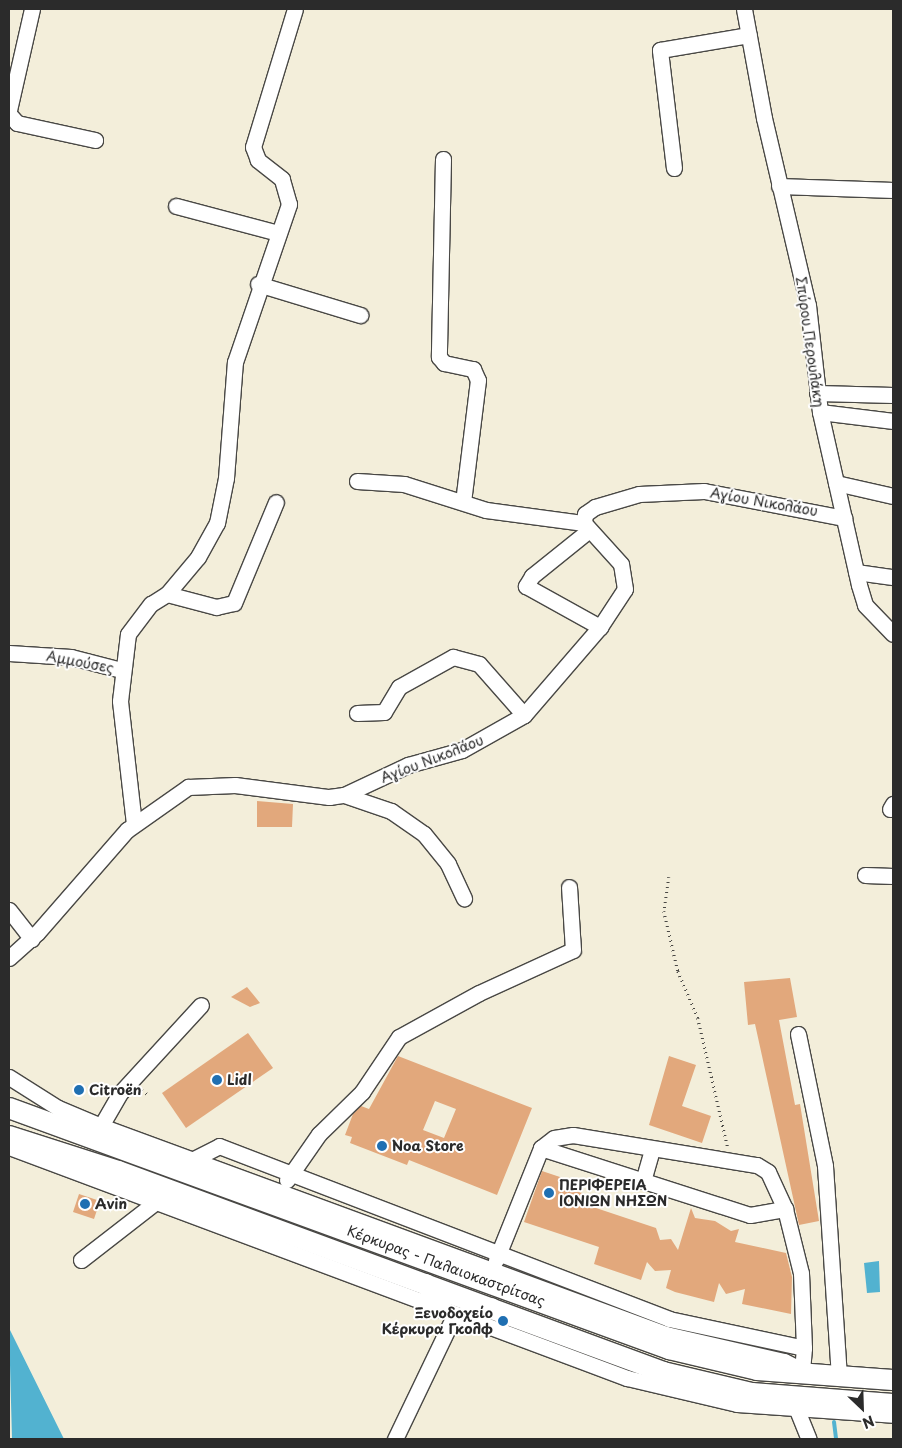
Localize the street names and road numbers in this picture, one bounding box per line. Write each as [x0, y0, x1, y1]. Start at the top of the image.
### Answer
street label: Σπύρου Περουλάκη [793, 276, 827, 408]
street label: Αγίου Νικολάου [709, 484, 819, 520]
street label: Αμμούσες [45, 647, 115, 677]
street label: Αγίου Νικολάου [378, 732, 486, 786]
street label: Κέρκυρας - Παλαιοκαστρίτσας [345, 1222, 547, 1310]

